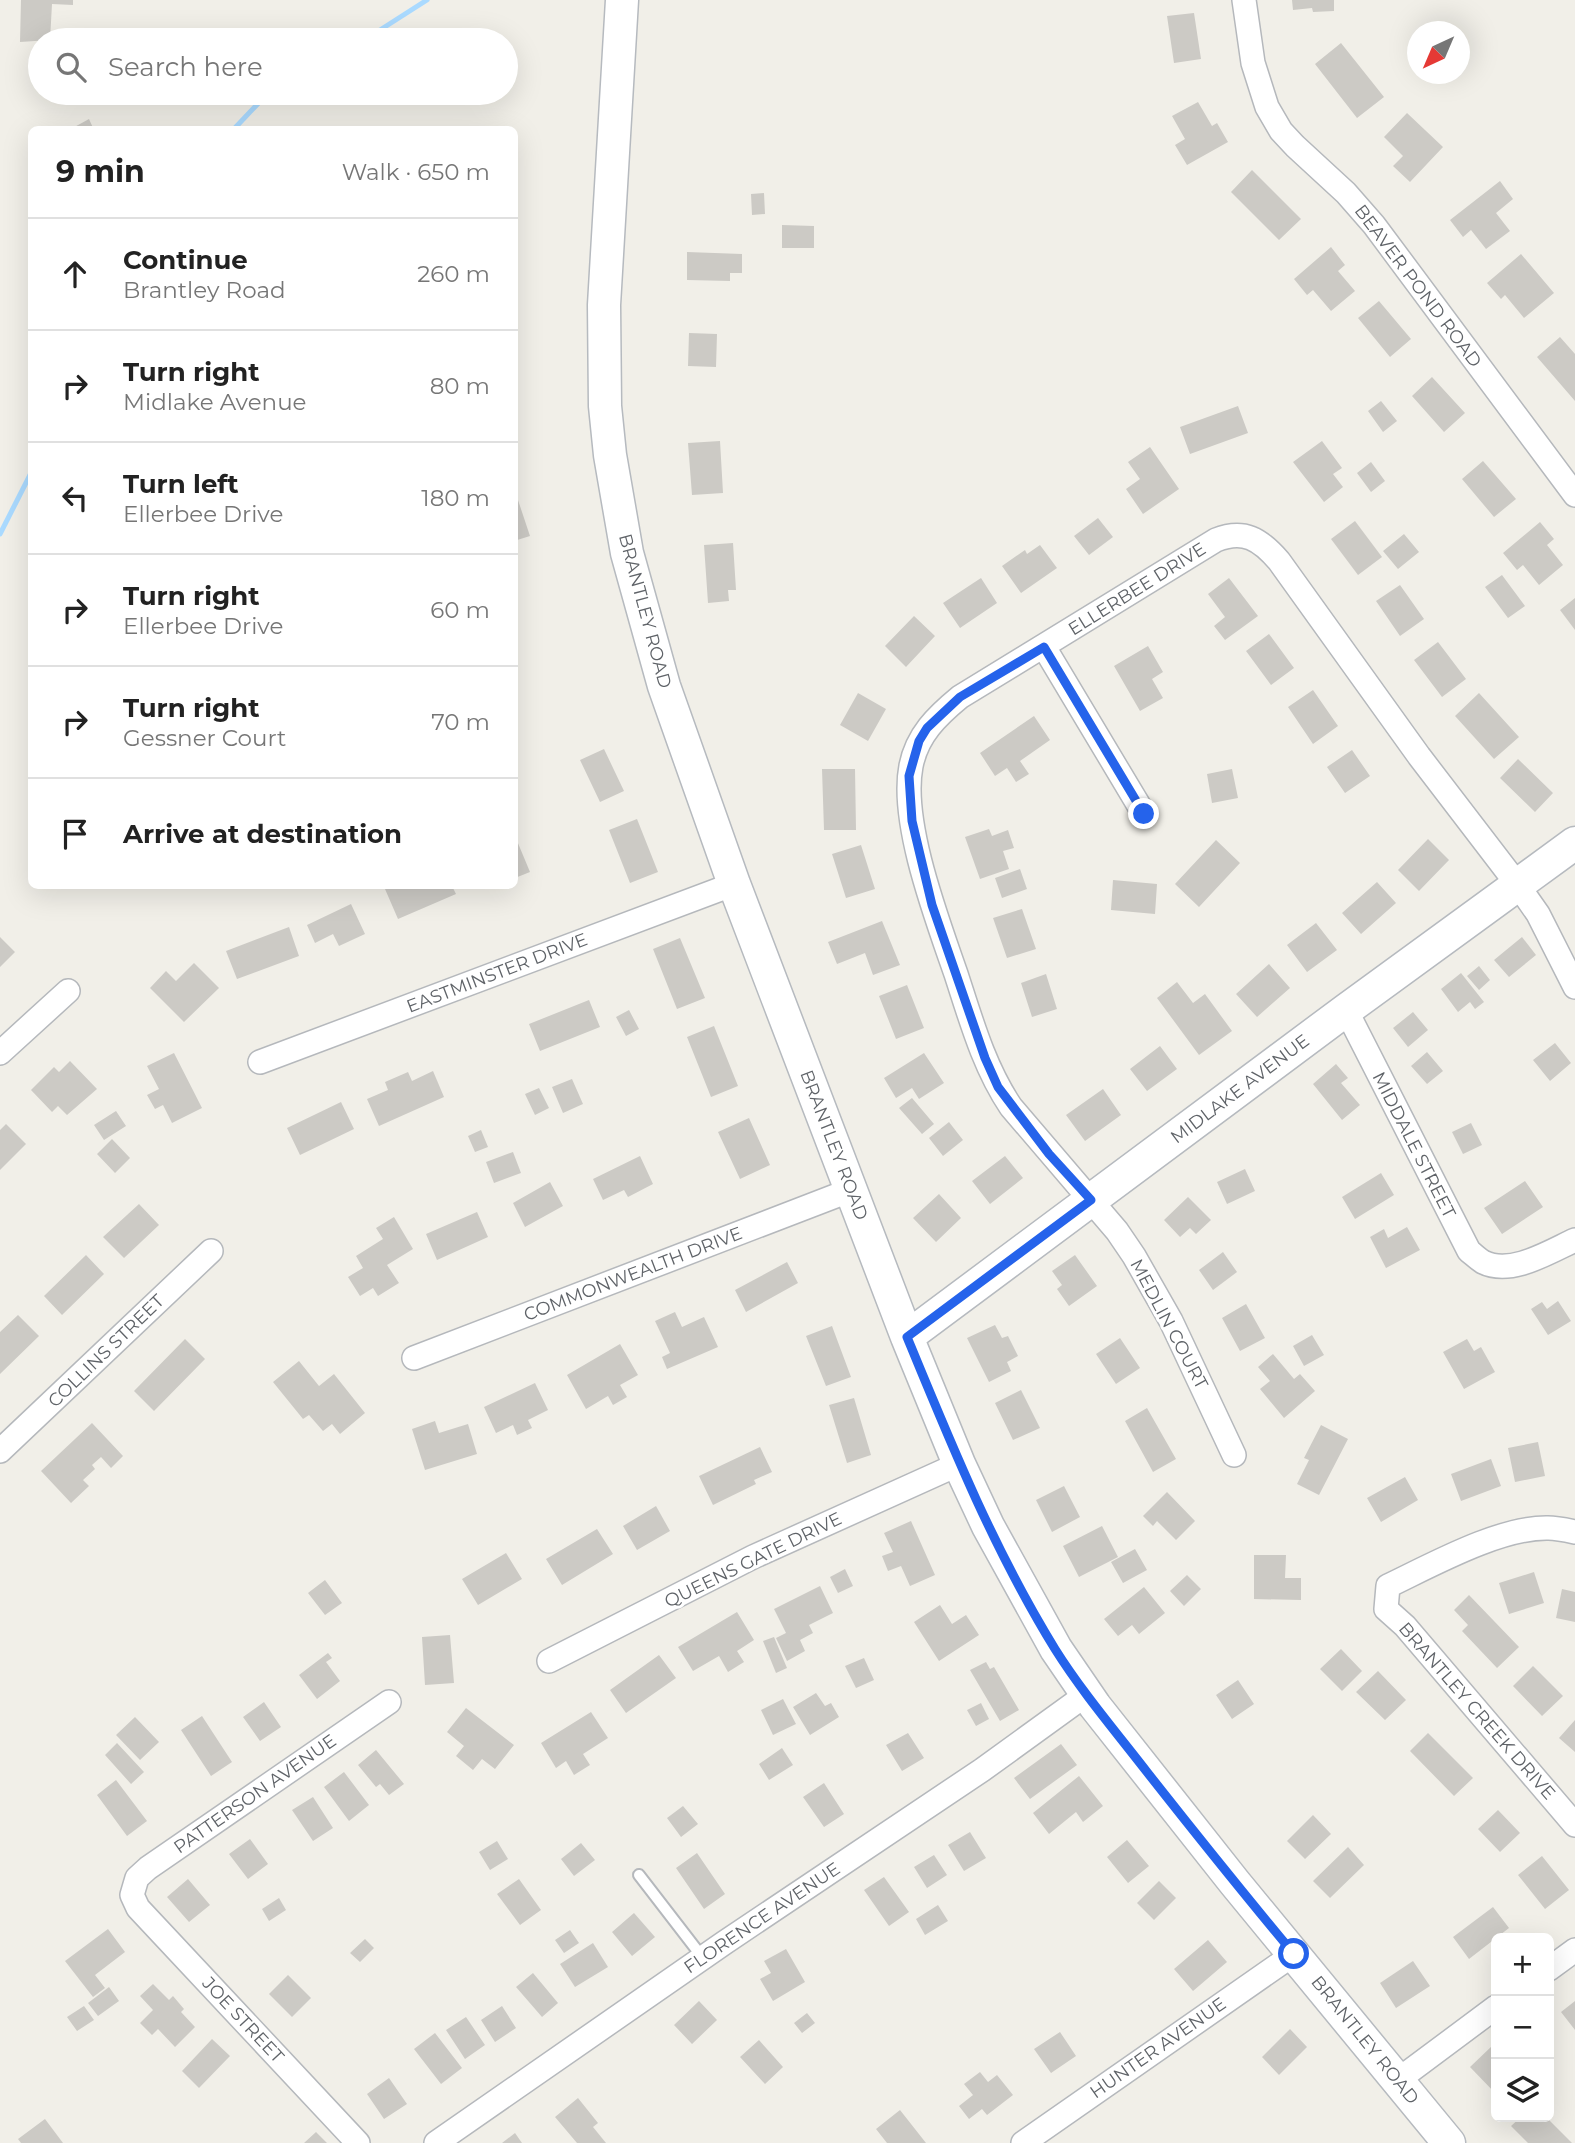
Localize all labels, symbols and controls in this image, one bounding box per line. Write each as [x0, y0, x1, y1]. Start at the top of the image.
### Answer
north arrow [1407, 21, 1470, 84]
search box [28, 28, 518, 105]
icon: search [52, 48, 90, 86]
text: Search here [108, 51, 263, 83]
text: 9 min [56, 153, 145, 190]
text: Walk · 650 m [342, 158, 490, 186]
street label: BEAVER POND ROAD [1350, 200, 1486, 372]
text: Continue [123, 244, 248, 276]
icon: ahead [56, 255, 94, 293]
text: 260 m [417, 260, 490, 288]
text: Brantley Road [123, 276, 286, 304]
text: Turn right [123, 356, 259, 388]
icon: right [56, 367, 94, 405]
text: 80 m [430, 372, 490, 400]
text: Midlake Avenue [123, 388, 307, 416]
text: Turn left [123, 468, 239, 500]
icon: left [56, 479, 94, 517]
text: 180 m [421, 484, 490, 512]
text: Ellerbee Drive [123, 500, 283, 528]
street label: BRANTLEY ROAD [614, 531, 676, 691]
street label: ELLERBEE DRIVE [1064, 538, 1210, 640]
text: Turn right [123, 580, 259, 612]
icon: right [56, 591, 94, 629]
text: 60 m [430, 596, 490, 624]
text: Ellerbee Drive [123, 612, 283, 640]
text: Turn right [123, 692, 259, 724]
icon: right [56, 703, 94, 741]
text: 70 m [431, 708, 490, 736]
text: Gessner Court [123, 724, 286, 752]
route end [1128, 798, 1159, 829]
icon: arrive [56, 815, 94, 853]
text: Arrive at destination [123, 818, 402, 850]
street label: EASTMINSTER DRIVE [404, 928, 590, 1018]
street label: MIDLAKE AVENUE [1166, 1030, 1314, 1148]
street label: BRANTLEY ROAD [795, 1067, 873, 1223]
street label: MIDDALE STREET [1368, 1068, 1461, 1222]
street label: COMMONWEALTH DRIVE [521, 1222, 745, 1326]
street label: MEDLIN COURT [1125, 1255, 1213, 1393]
street label: COLLINS STREET [43, 1290, 169, 1412]
street label: QUEENS GATE DRIVE [661, 1507, 845, 1613]
street label: BRANTLEY CREEK DRIVE [1394, 1618, 1560, 1804]
street label: PATTERSON AVENUE [170, 1730, 340, 1858]
street label: FLORENCE AVENUE [680, 1858, 844, 1978]
map controls [1491, 1933, 1554, 2122]
button: + [1491, 1933, 1554, 1996]
route start [1278, 1938, 1309, 1969]
street label: BRANTLEY ROAD [1306, 1971, 1424, 2109]
street label: JOE STREET [197, 1972, 289, 2068]
street label: HUNTER AVENUE [1086, 1993, 1230, 2103]
button: − [1491, 1996, 1554, 2059]
button: layers [1491, 2059, 1554, 2122]

